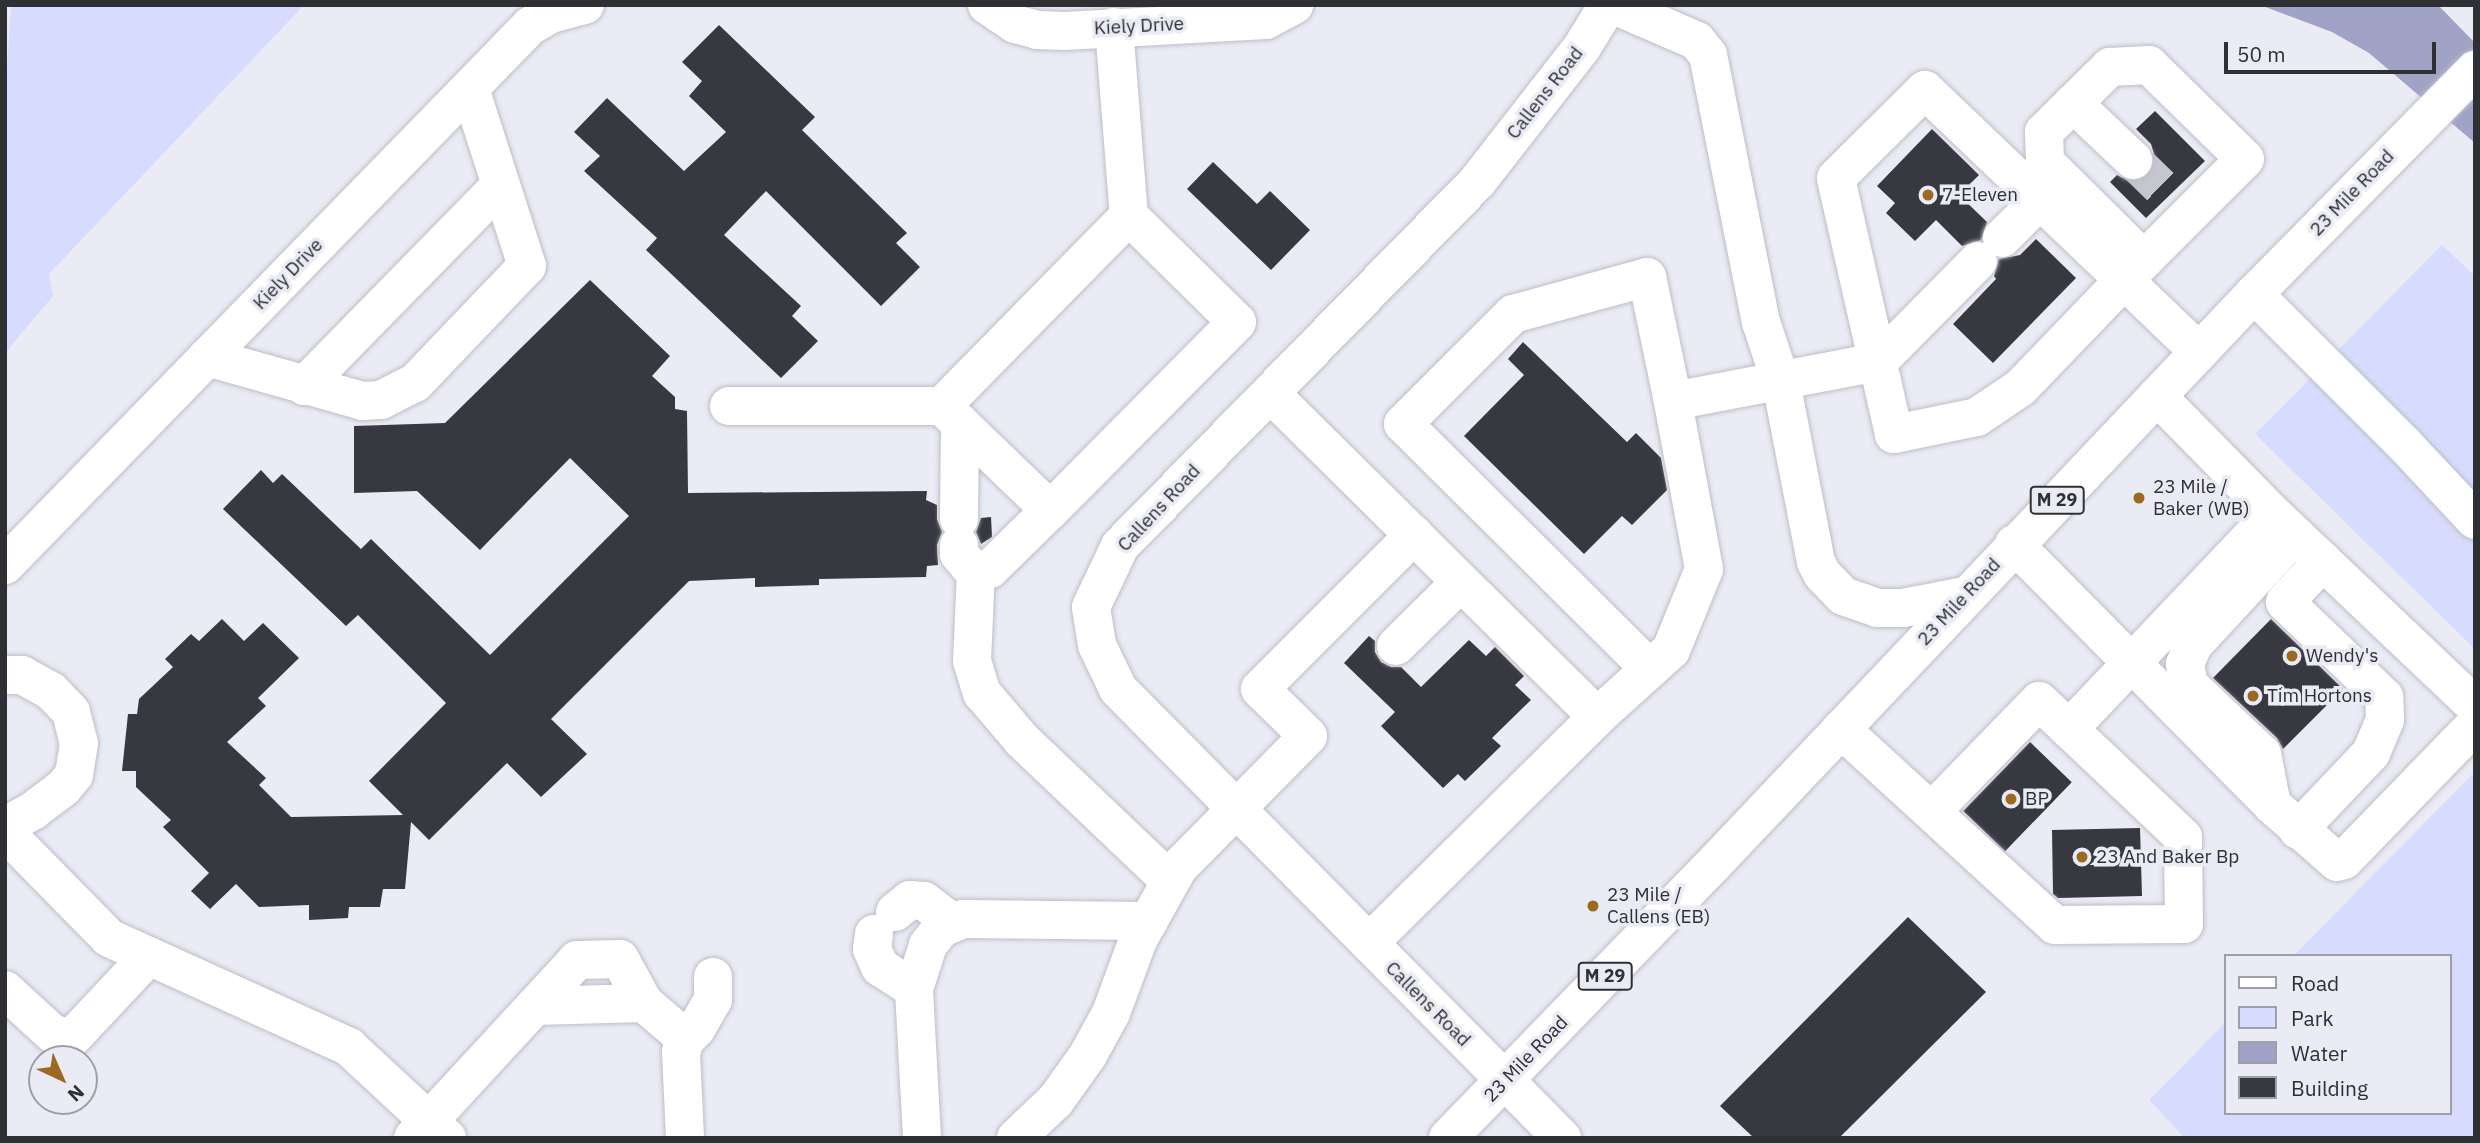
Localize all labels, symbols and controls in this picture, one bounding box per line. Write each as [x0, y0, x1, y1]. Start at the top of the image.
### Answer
street label: Kiely Drive [1093, 12, 1185, 40]
scale bar [2228, 28, 2440, 72]
text: 50 m [2237, 40, 2286, 68]
street label: Callens Road [1502, 42, 1588, 144]
street label: 23 Mile Road [2305, 145, 2399, 241]
place label: 7-Eleven [1942, 184, 2018, 206]
marker: 7-Eleven [1920, 187, 1936, 203]
street label: Kiely Drive [248, 234, 328, 314]
street label: Callens Road [1113, 460, 1205, 556]
place label: 23 Mile / Baker (WB) [2153, 476, 2250, 520]
road number: M 29 [2029, 486, 2085, 514]
marker: 23 Mile / Baker (WB) [2131, 490, 2147, 506]
street label: 23 Mile Road [1913, 554, 2005, 650]
place label: Wendy's [2306, 645, 2379, 667]
marker: Wendy's [2284, 648, 2300, 664]
place label: Tim Hortons [2267, 685, 2372, 707]
marker: Tim Hortons [2245, 688, 2261, 704]
place label: BP [2025, 788, 2049, 810]
marker: BP [2003, 791, 2019, 807]
place label: 23 And Baker Bp [2096, 846, 2239, 868]
marker: 23 And Baker Bp [2074, 849, 2090, 865]
place label: 23 Mile / Callens (EB) [1607, 884, 1710, 928]
marker: 23 Mile / Callens (EB) [1585, 898, 1601, 914]
legend [2224, 954, 2452, 1115]
street label: Callens Road [1381, 957, 1475, 1051]
road number: M 29 [1577, 961, 1633, 990]
text: Road [2291, 969, 2339, 997]
text: Park [2291, 1004, 2334, 1032]
street label: 23 Mile Road [1479, 1011, 1573, 1107]
text: Water [2291, 1039, 2347, 1067]
north arrow [28, 1045, 98, 1115]
text: Building [2291, 1074, 2368, 1102]
text: N [63, 1080, 89, 1107]

